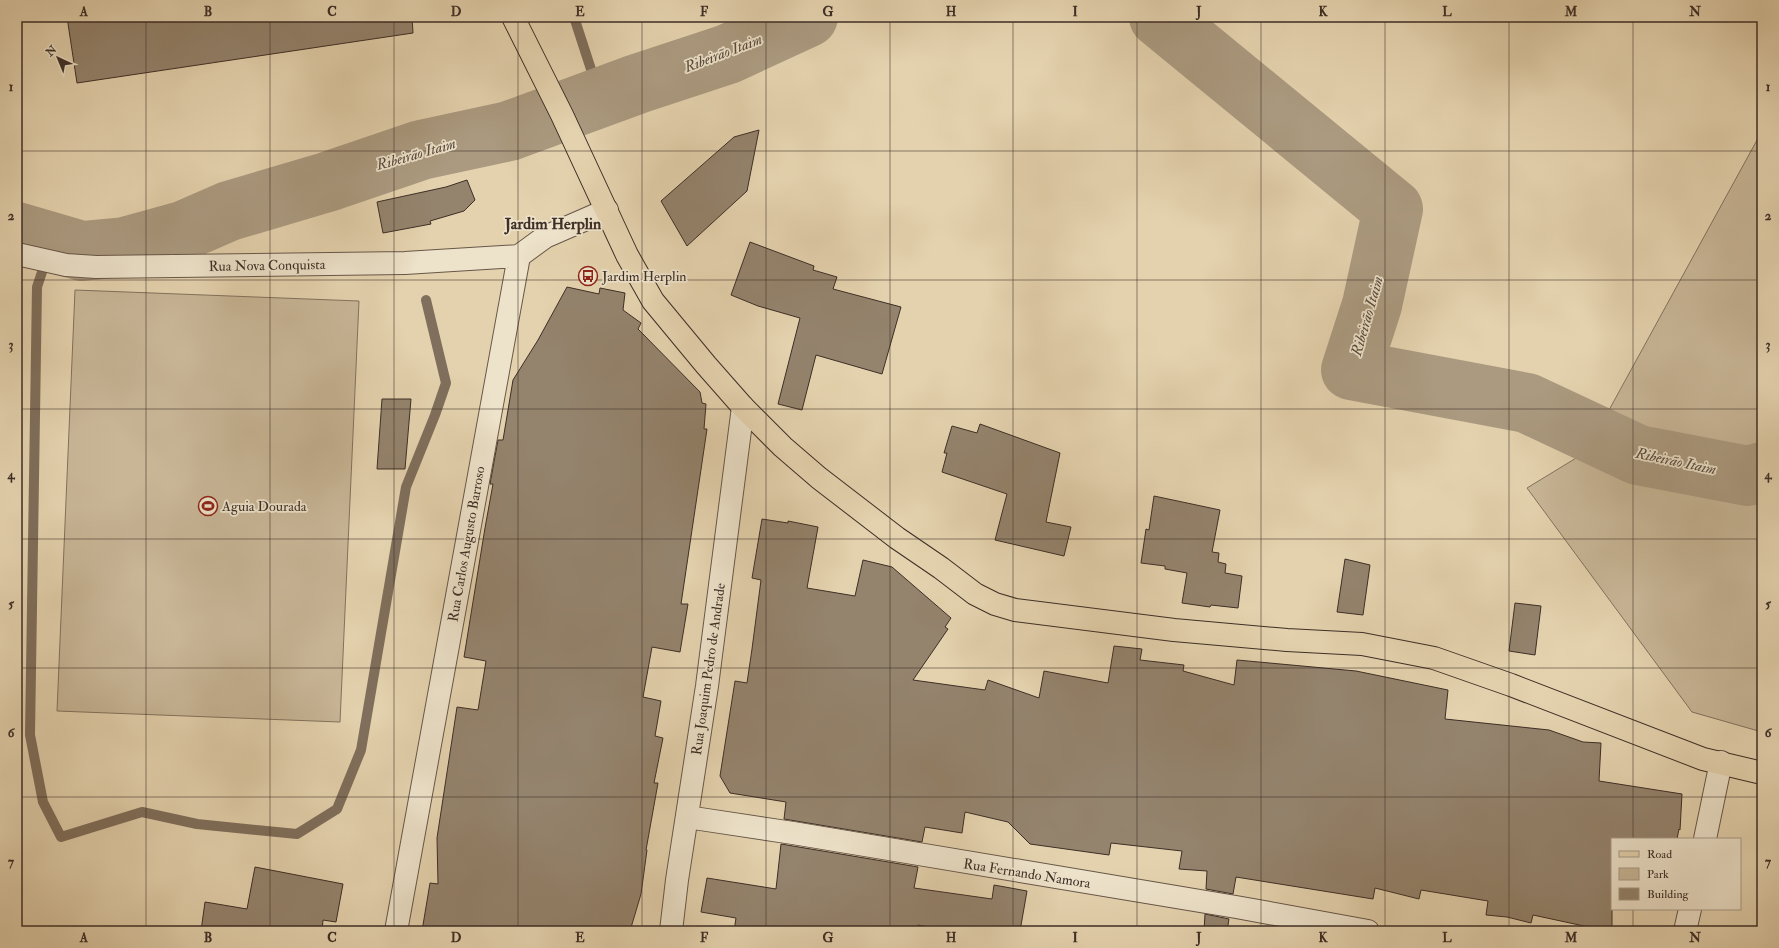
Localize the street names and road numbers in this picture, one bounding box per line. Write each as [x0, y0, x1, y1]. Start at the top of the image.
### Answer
street label: Rua Nova Conquista [208, 256, 326, 275]
street label: Rua Carlos Augusto Barroso [444, 465, 489, 623]
street label: Rua Joaquim Pedro de Andrade [688, 582, 729, 756]
street label: Rua Fernando Namora [962, 855, 1092, 892]

